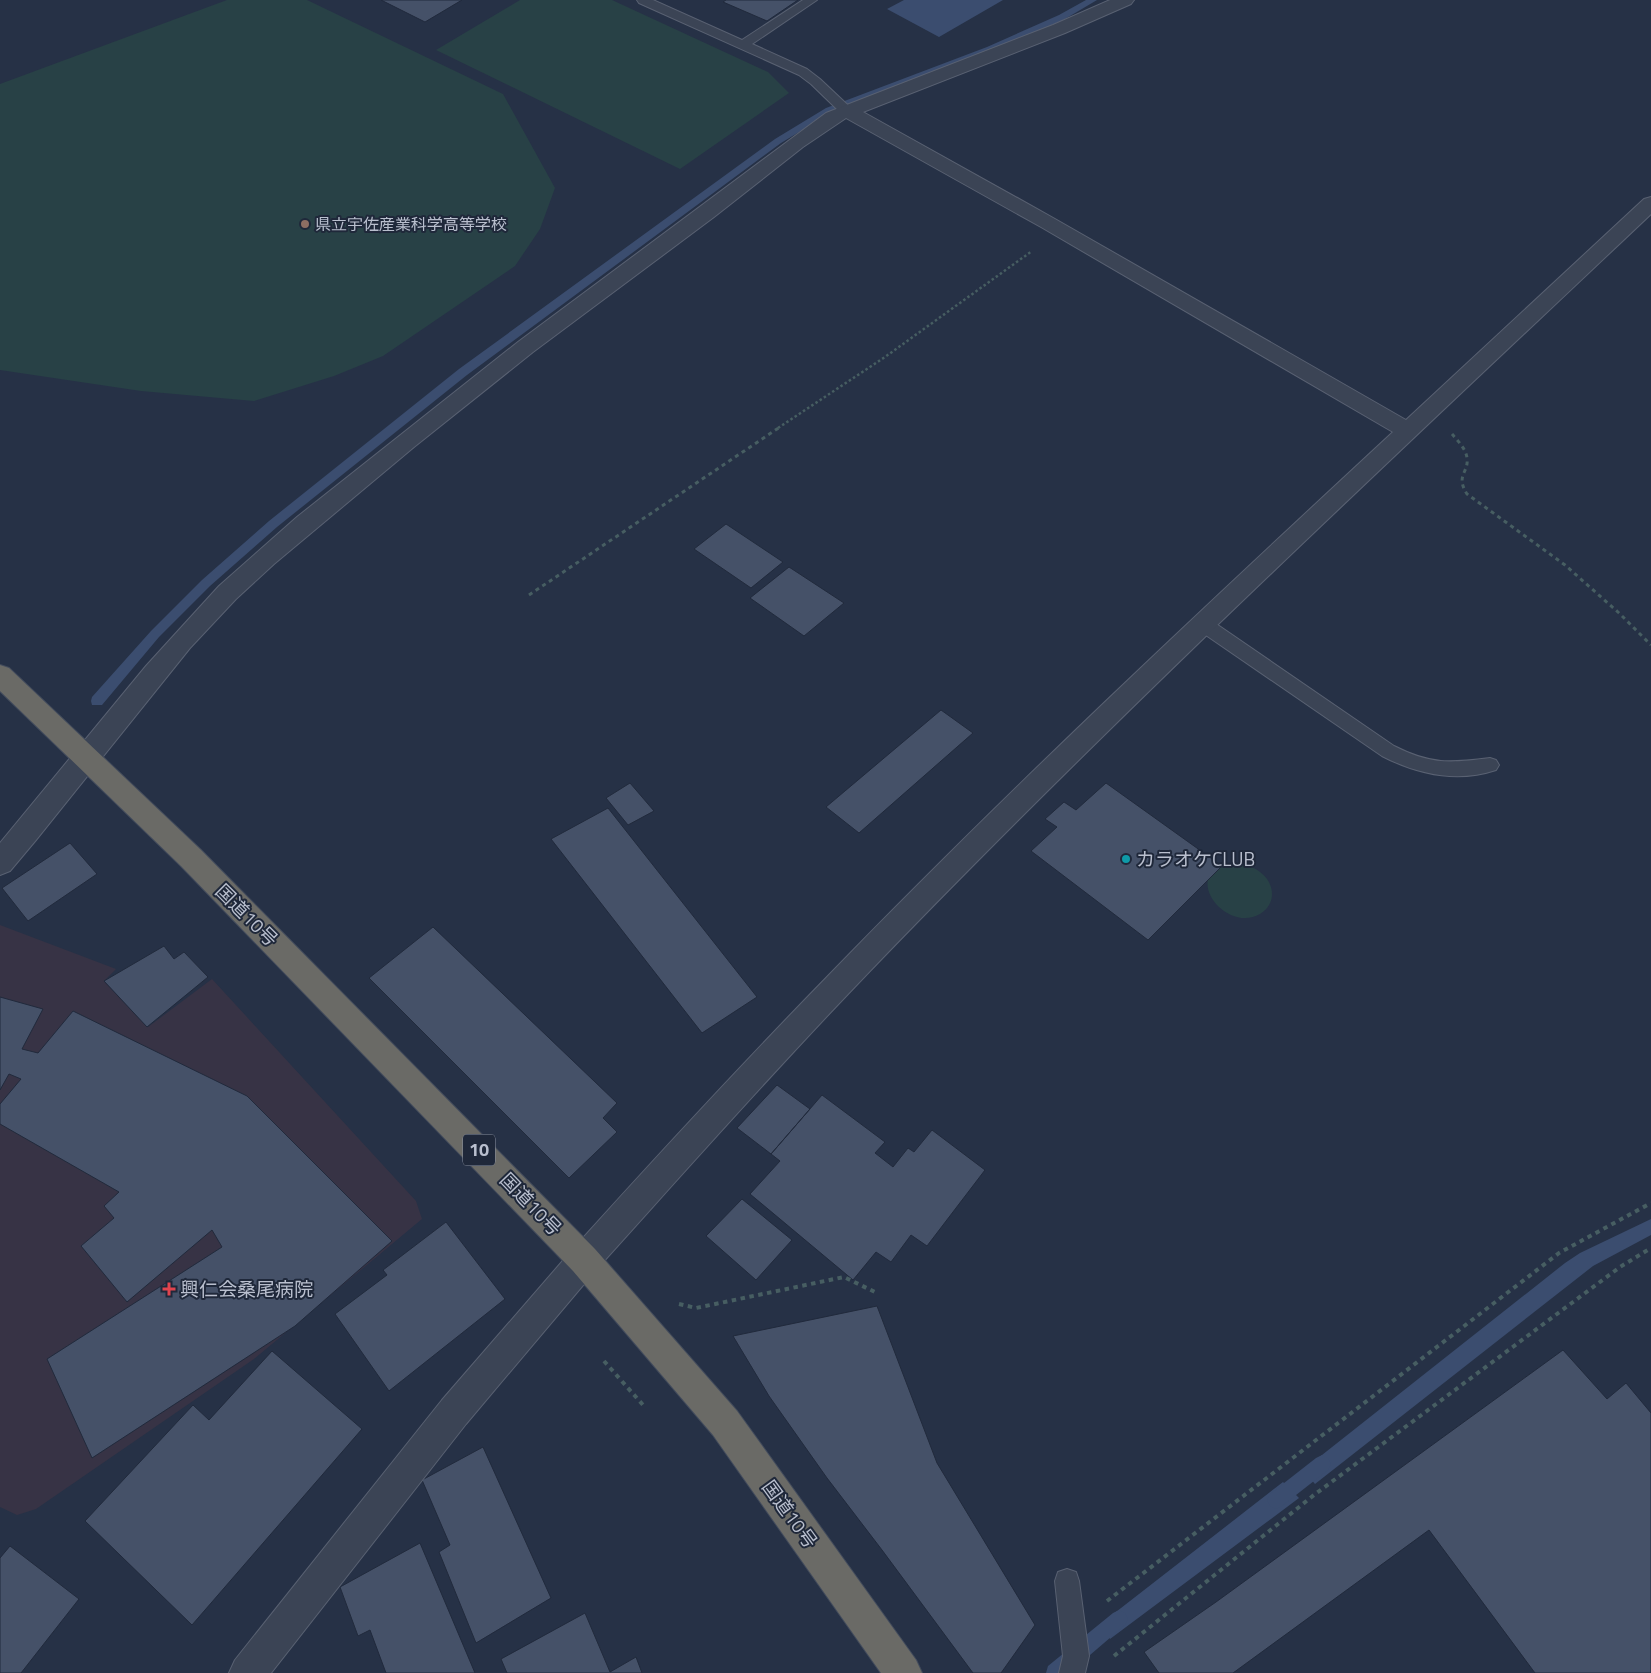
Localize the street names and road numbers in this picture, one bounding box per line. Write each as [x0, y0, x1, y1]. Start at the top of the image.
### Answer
street label: 国道10号 [209, 877, 285, 953]
road number: 10 [463, 1134, 495, 1166]
street label: 国道10号 [494, 1165, 569, 1242]
street label: 国道10号 [756, 1474, 825, 1554]

